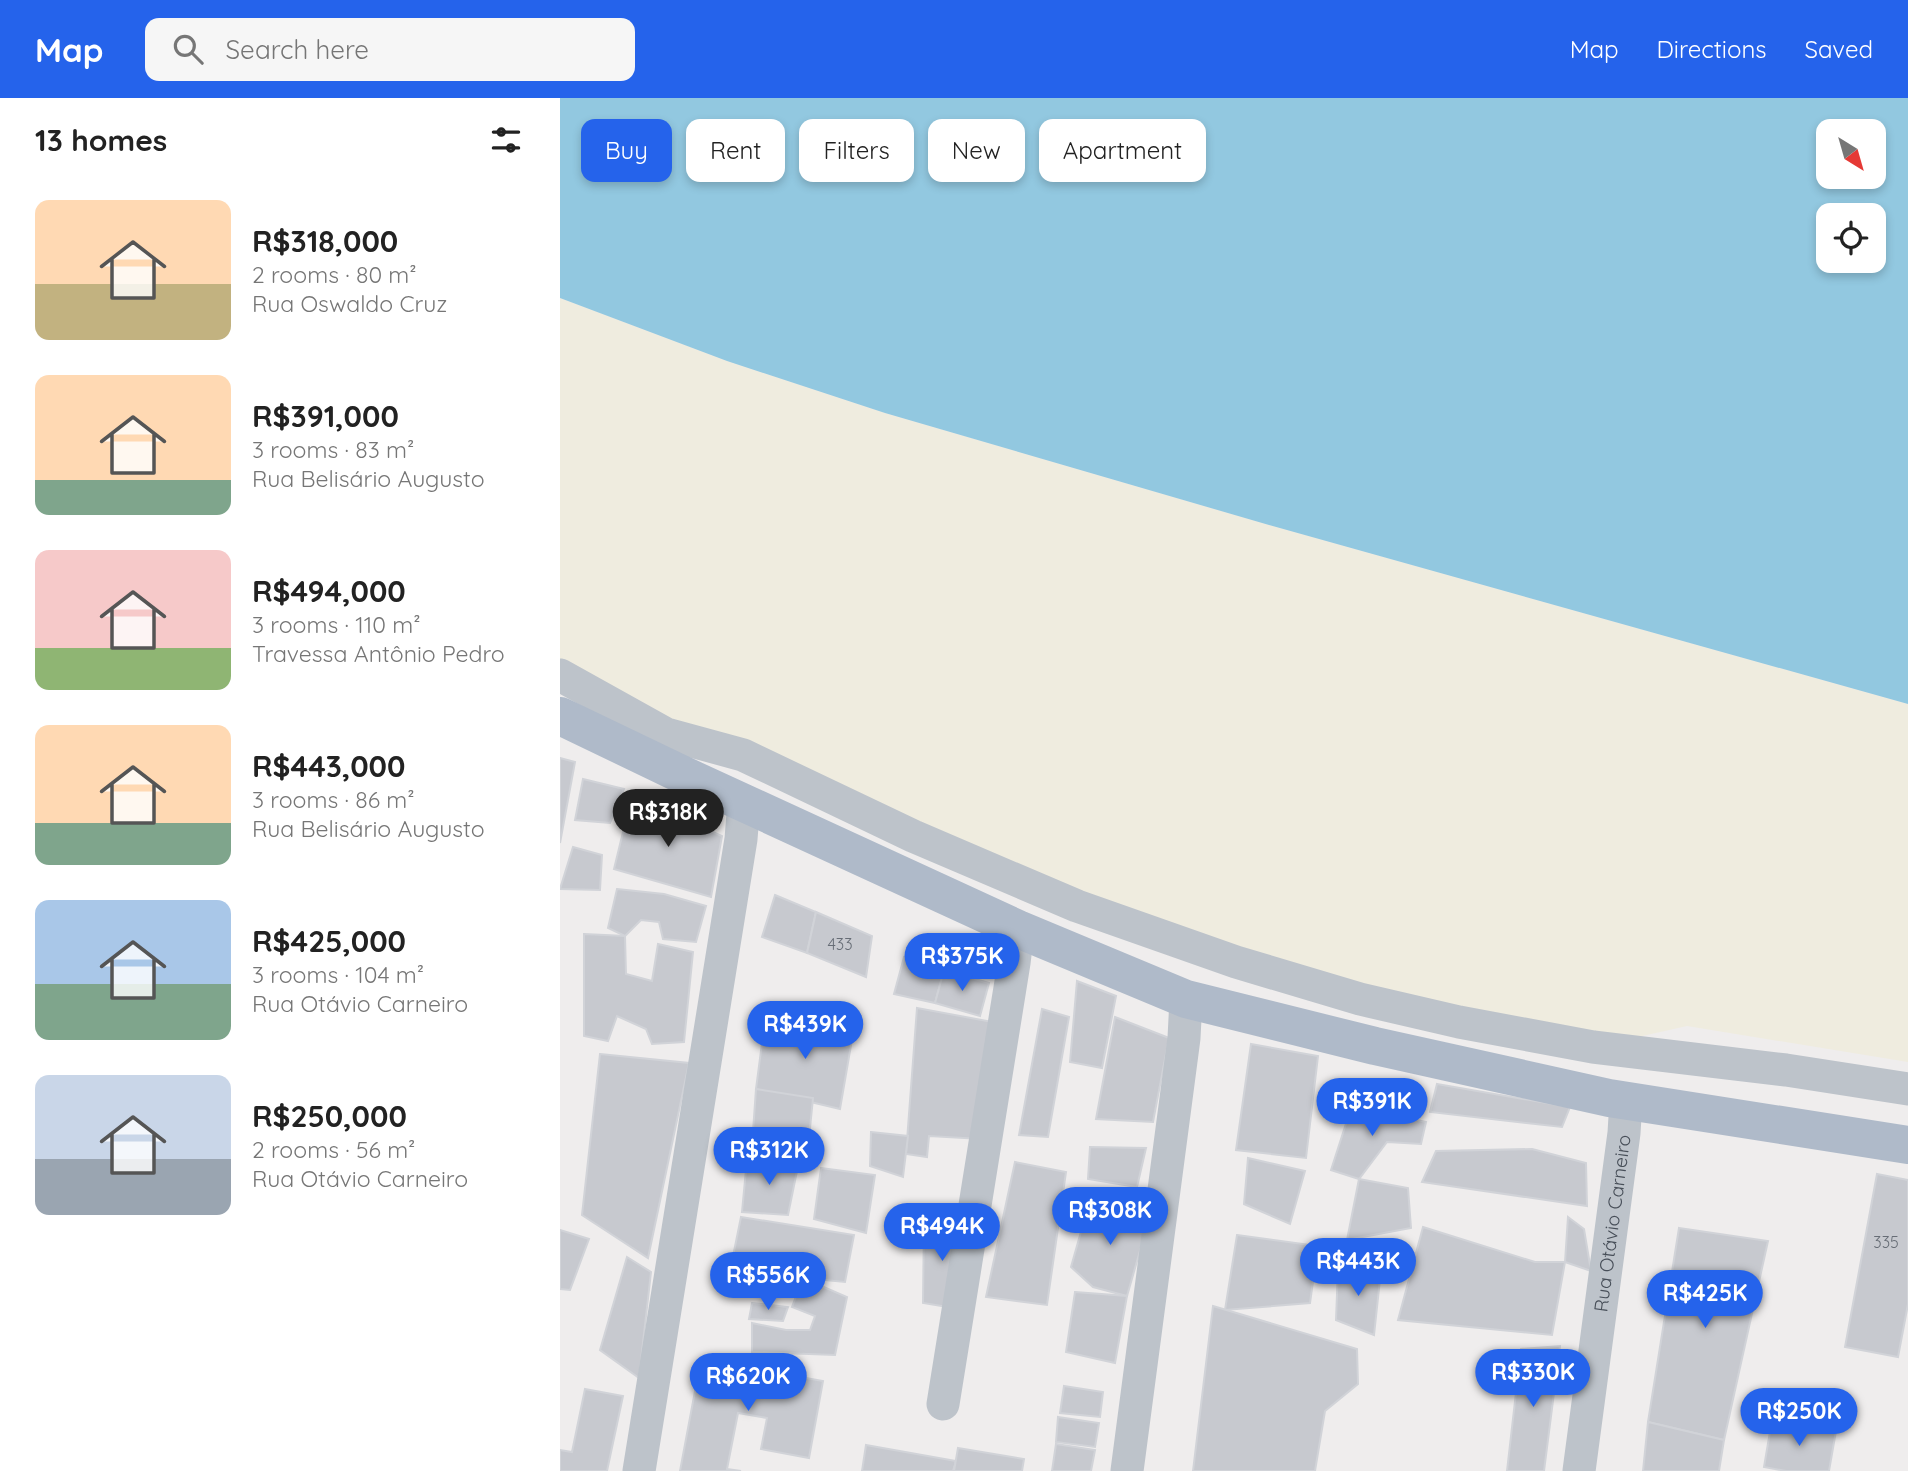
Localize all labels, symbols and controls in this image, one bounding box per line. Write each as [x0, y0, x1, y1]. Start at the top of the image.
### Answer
search box [145, 18, 635, 81]
text: Map [35, 29, 103, 70]
icon: search [169, 30, 207, 68]
text: Search here [225, 33, 369, 66]
text: Map [1570, 34, 1619, 64]
text: Directions [1657, 34, 1767, 64]
text: Saved [1805, 34, 1873, 64]
chip: Buy [581, 119, 672, 182]
chip: Rent [686, 119, 785, 182]
chip: Filters [799, 119, 914, 182]
chip: New [928, 119, 1025, 182]
chip: Apartment [1039, 119, 1206, 182]
north arrow [1816, 119, 1886, 189]
map controls [1816, 119, 1886, 273]
text: 13 homes [35, 121, 167, 159]
icon: filters [487, 121, 525, 159]
button: locate [1816, 203, 1886, 273]
text: R$318,000 [252, 222, 398, 260]
icon: home [91, 228, 175, 312]
text: 2 rooms · 80 m² [252, 260, 417, 289]
text: Rua Oswaldo Cruz [252, 289, 447, 318]
text: R$391,000 [252, 397, 399, 435]
icon: home [91, 403, 175, 487]
text: 3 rooms · 83 m² [252, 435, 414, 464]
text: Rua Belisário Augusto [252, 464, 485, 493]
text: R$494,000 [252, 572, 406, 610]
icon: home [91, 578, 175, 662]
text: 3 rooms · 110 m² [252, 610, 421, 639]
text: Travessa Antônio Pedro [252, 639, 505, 668]
text: R$443,000 [252, 747, 405, 785]
icon: home [91, 753, 175, 837]
text: 3 rooms · 86 m² [252, 785, 415, 814]
pin: R$318K [611, 790, 725, 849]
text: R$318K [629, 797, 707, 826]
text: Rua Belisário Augusto [252, 814, 485, 843]
text: R$425,000 [252, 922, 406, 960]
icon: home [91, 928, 175, 1012]
house number: 433 [827, 934, 853, 954]
pin: R$375K [905, 934, 1019, 993]
text: R$375K [921, 941, 1003, 970]
text: 3 rooms · 104 m² [252, 960, 424, 989]
text: Rua Otávio Carneiro [252, 989, 468, 1018]
pin: R$439K [748, 1002, 862, 1061]
text: R$439K [763, 1009, 847, 1038]
pin: R$391K [1315, 1079, 1429, 1138]
text: R$391K [1333, 1086, 1411, 1115]
text: R$250,000 [252, 1097, 407, 1135]
icon: home [91, 1103, 175, 1187]
pin: R$312K [712, 1128, 826, 1187]
street label: Rua Otávio Carneiro [1588, 1133, 1636, 1313]
text: 2 rooms · 56 m² [252, 1135, 415, 1164]
text: R$312K [730, 1135, 808, 1164]
text: Rua Otávio Carneiro [252, 1164, 468, 1193]
pin: R$308K [1053, 1188, 1167, 1247]
text: R$308K [1068, 1195, 1152, 1224]
pin: R$494K [885, 1204, 999, 1263]
text: R$494K [900, 1211, 984, 1240]
house number: 335 [1873, 1232, 1899, 1252]
pin: R$443K [1301, 1238, 1415, 1298]
text: R$443K [1316, 1246, 1400, 1275]
pin: R$556K [711, 1252, 825, 1312]
text: R$556K [726, 1260, 810, 1289]
pin: R$425K [1648, 1270, 1762, 1330]
text: R$425K [1663, 1278, 1747, 1307]
pin: R$330K [1476, 1350, 1590, 1409]
pin: R$620K [691, 1354, 805, 1413]
text: R$330K [1491, 1357, 1575, 1386]
text: R$620K [706, 1361, 790, 1390]
pin: R$250K [1742, 1388, 1856, 1448]
text: R$250K [1756, 1396, 1842, 1425]

